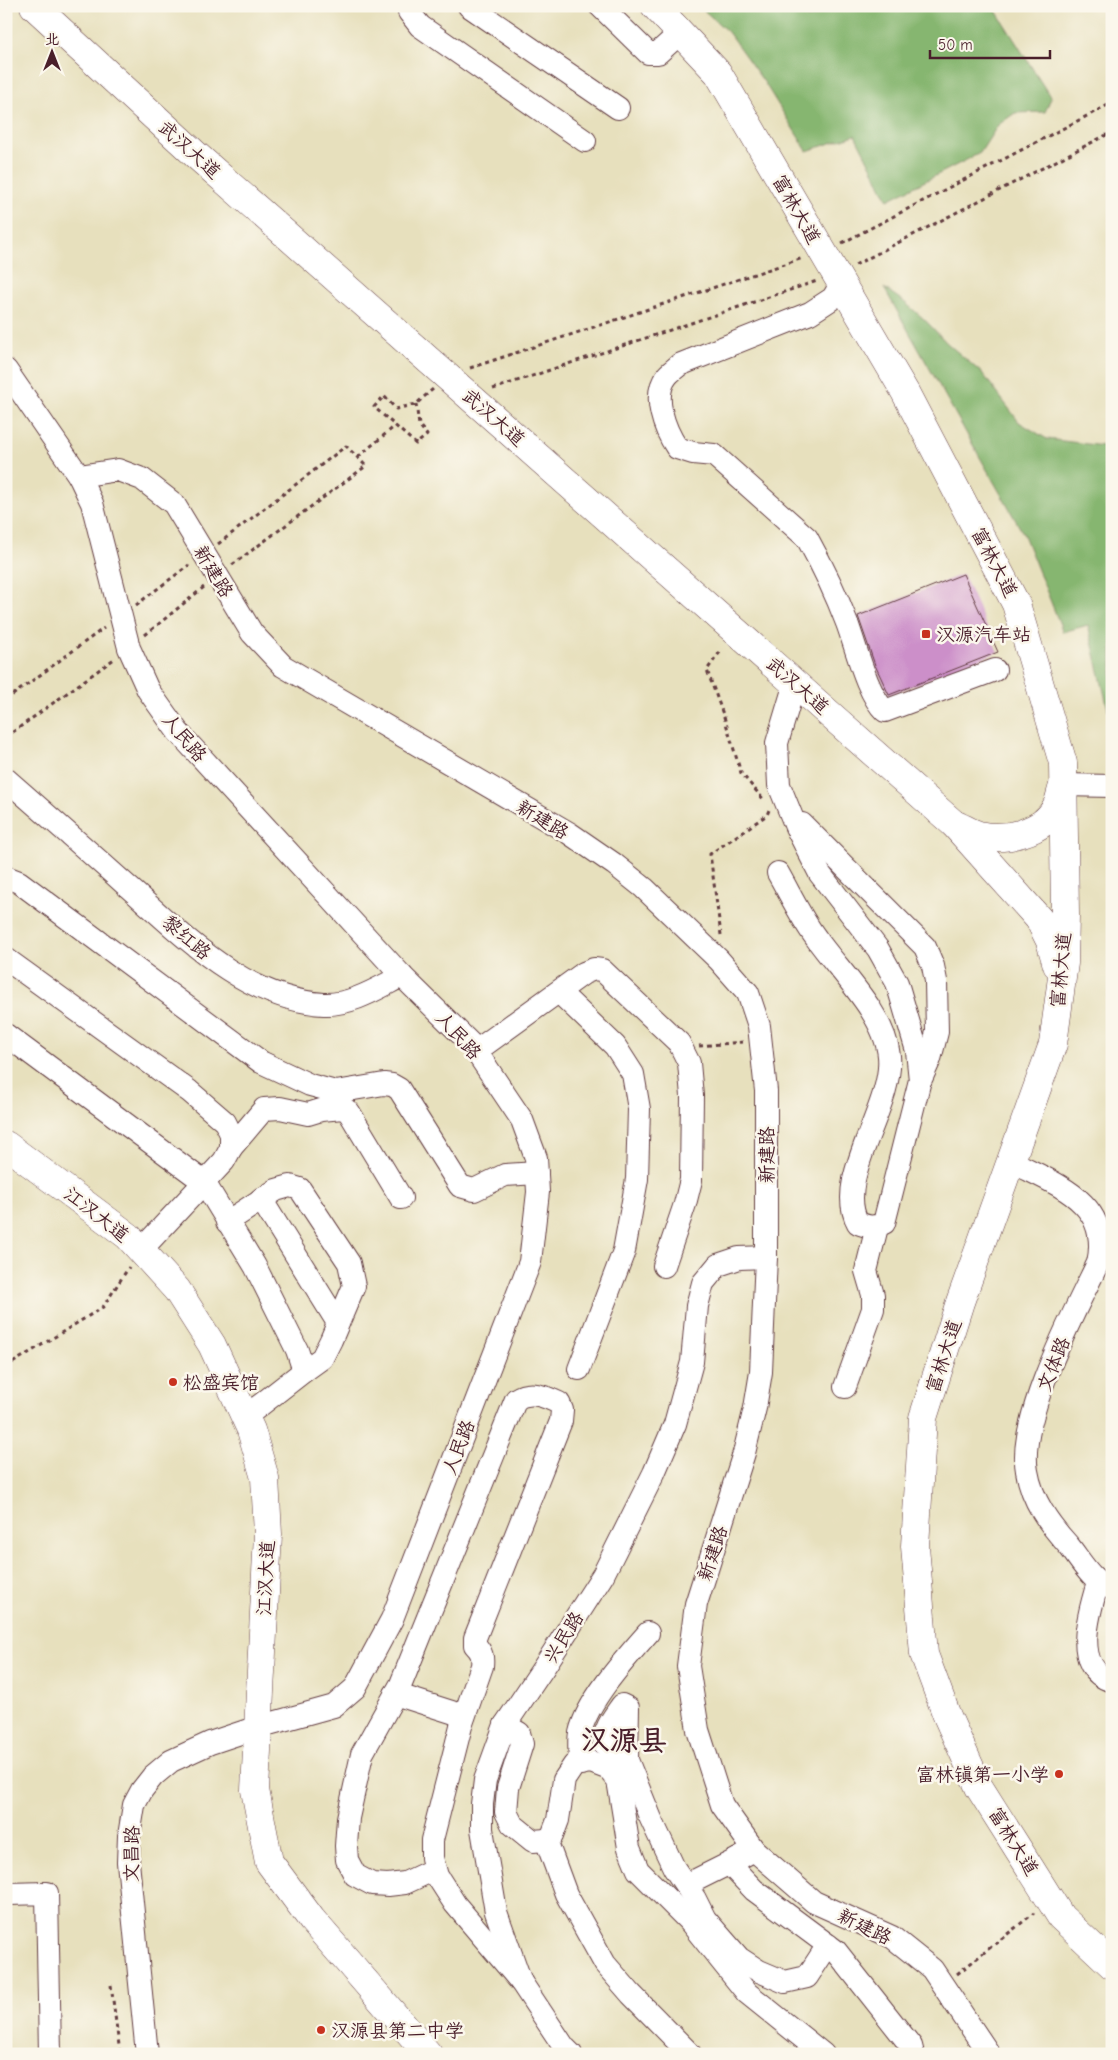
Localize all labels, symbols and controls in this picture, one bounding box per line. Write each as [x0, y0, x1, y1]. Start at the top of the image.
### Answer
north arrow [28, 28, 78, 78]
scale bar [930, 28, 1050, 60]
text: 北 [45, 31, 59, 48]
text: 50 m [938, 36, 973, 54]
street label: 武汉大道 [154, 116, 225, 183]
street label: 富林大道 [768, 171, 825, 248]
street label: 武汉大道 [457, 385, 529, 451]
street label: 富林大道 [967, 524, 1022, 601]
street label: 新建路 [189, 541, 237, 602]
place label: 汉源汽车站 [936, 624, 1031, 646]
marker: 汉源汽车站 [920, 628, 932, 640]
street label: 武汉大道 [761, 653, 833, 719]
street label: 人民路 [157, 709, 211, 767]
street label: 新建路 [512, 796, 573, 844]
street label: 黎红路 [157, 911, 215, 965]
street label: 富林大道 [1047, 931, 1075, 1009]
street label: 人民路 [431, 1007, 486, 1064]
street label: 新建路 [756, 1126, 778, 1184]
street label: 江汉大道 [60, 1183, 133, 1247]
street label: 富林大道 [922, 1317, 966, 1396]
street label: 文体路 [1033, 1334, 1075, 1395]
place label: 松盛宾馆 [183, 1372, 259, 1394]
marker: 松盛宾馆 [167, 1376, 179, 1388]
street label: 人民路 [438, 1417, 479, 1478]
street label: 新建路 [694, 1523, 732, 1584]
street label: 江汉大道 [253, 1540, 279, 1617]
street label: 兴民路 [539, 1608, 588, 1668]
district label: 汉源县 [580, 1724, 668, 1757]
place label: 富林镇第一小学 [916, 1764, 1049, 1786]
marker: 富林镇第一小学 [1053, 1768, 1065, 1780]
street label: 富林大道 [984, 1803, 1043, 1880]
street label: 文昌路 [121, 1825, 143, 1883]
street label: 新建路 [834, 1905, 895, 1949]
place label: 汉源县第二中学 [331, 2020, 464, 2042]
marker: 汉源县第二中学 [315, 2024, 327, 2036]

